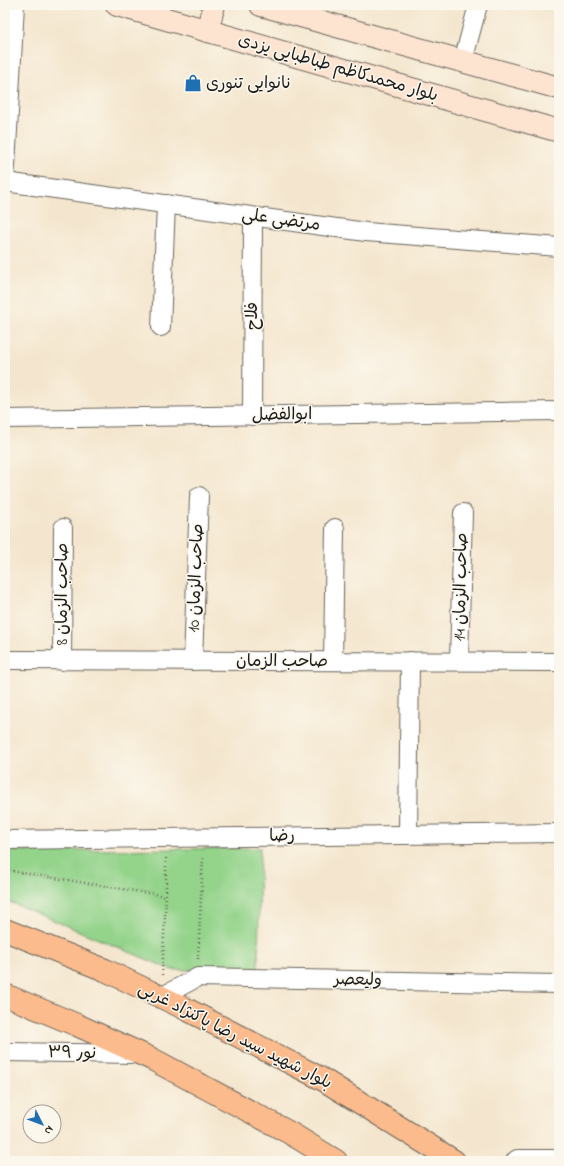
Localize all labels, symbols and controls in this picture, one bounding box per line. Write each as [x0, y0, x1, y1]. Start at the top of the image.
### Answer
street label: بلوار محمدکاظم طباطبایی یزدی [235, 27, 441, 109]
place label: نانوایی تنوری [206, 71, 291, 96]
shop icon: نانوایی تنوری [183, 73, 203, 93]
street label: مرتضی علی [240, 202, 322, 238]
street label: فلاح [240, 302, 265, 330]
street label: ابوالفضل [252, 402, 312, 428]
street label: صاحب الزمان 10 [182, 523, 210, 633]
street label: صاحب الزمان 14 [448, 532, 474, 642]
street label: صاحب الزمان 8 [50, 543, 75, 645]
street label: صاحب الزمان [236, 649, 328, 674]
street label: رضا [269, 823, 295, 849]
street label: ولیعصر [332, 967, 382, 993]
street label: بلوار شهید سید رضا پاکنژاد غربی [134, 976, 336, 1096]
street label: نور ۳۹ [47, 1040, 97, 1066]
north arrow [22, 1104, 62, 1144]
text: N [40, 1122, 57, 1138]

